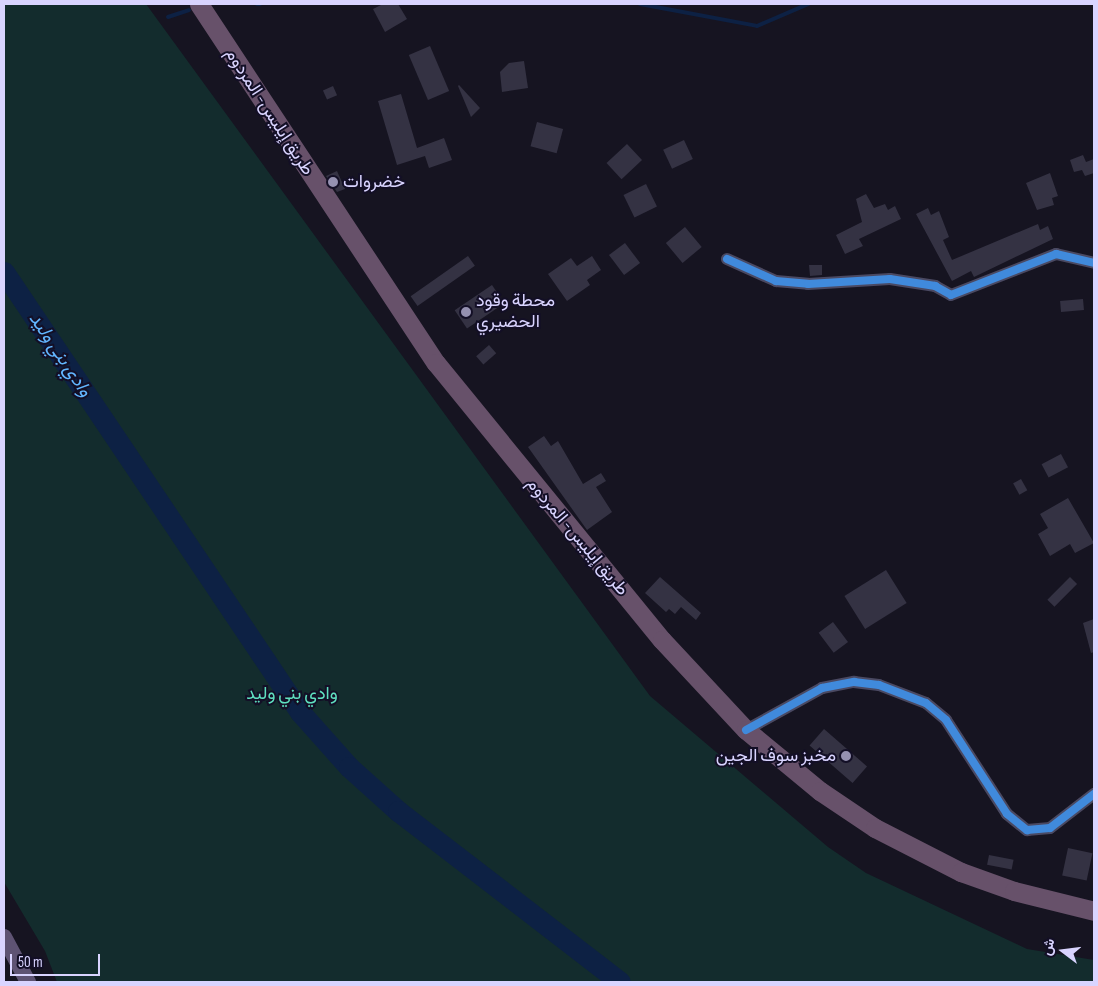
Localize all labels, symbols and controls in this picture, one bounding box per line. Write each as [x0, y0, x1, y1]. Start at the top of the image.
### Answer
street label: طريق إيليس- المردوم [220, 44, 318, 180]
place label: خضروات [343, 171, 405, 193]
marker: خضروات [327, 176, 339, 188]
place label: محطة وقود الحضيري [476, 291, 555, 334]
marker: محطة وقود الحضيري [460, 306, 472, 318]
water label: وادي بني وليد [24, 309, 96, 401]
street label: طريق إيليس- المردوم [521, 474, 633, 600]
park label: وادي بني وليد [246, 683, 338, 705]
place label: مخبز سوف الجين [716, 745, 836, 767]
marker: مخبز سوف الجين [840, 750, 852, 762]
north arrow [1038, 926, 1088, 976]
text: ش [1038, 937, 1058, 957]
scale bar [12, 944, 102, 976]
text: 50 m [18, 953, 43, 972]

